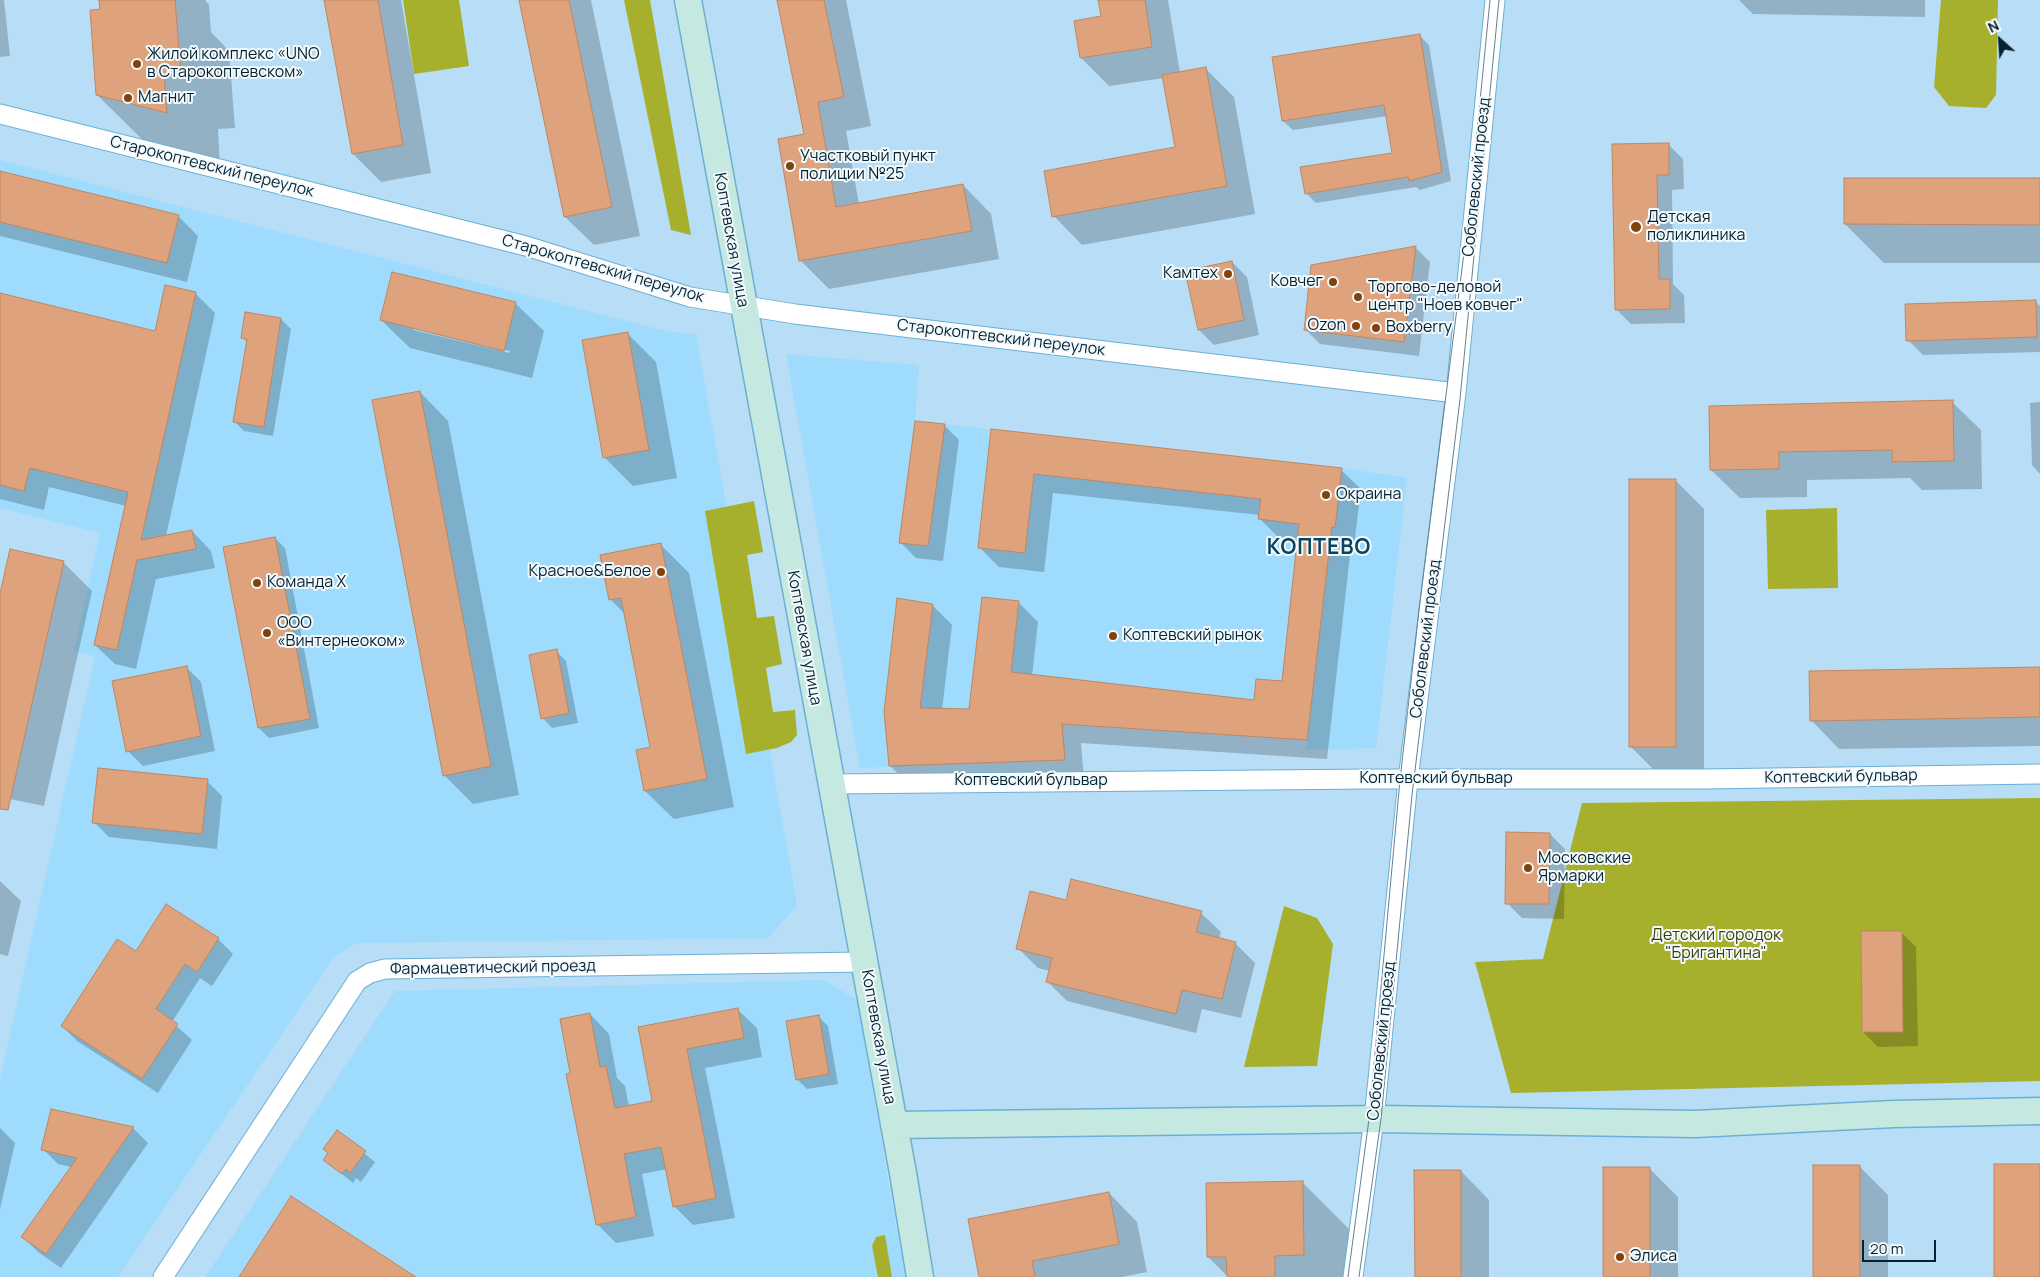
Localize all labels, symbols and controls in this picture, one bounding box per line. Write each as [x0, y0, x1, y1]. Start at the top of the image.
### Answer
north arrow [1975, 15, 2025, 65]
text: N [1985, 15, 2002, 37]
place label: Жилой комплекс «UNO в Старокоптевском» [147, 45, 319, 83]
marker: Жилой комплекс «UNO в Старокоптевском» [131, 58, 143, 70]
place label: Магнит [138, 88, 194, 108]
marker: Магнит [122, 92, 134, 104]
street label: Соболевский проезд [1459, 97, 1495, 257]
street label: Старокоптевский переулок [108, 132, 316, 202]
place label: Участковый пункт полиции №25 [800, 147, 936, 185]
marker: Участковый пункт полиции №25 [784, 160, 796, 172]
street label: Коптевская улица [710, 171, 752, 309]
place label: Детская поликлиника [1647, 208, 1745, 246]
marker: Детская поликлиника [1629, 220, 1643, 234]
street label: Старокоптевский переулок [500, 231, 706, 307]
place label: Камтех [1163, 264, 1218, 284]
marker: Камтех [1222, 268, 1234, 280]
place label: Ковчег [1271, 272, 1323, 292]
marker: Ковчег [1327, 276, 1339, 288]
place label: Торгово-деловой центр "Ноев ковчег" [1368, 278, 1523, 316]
marker: Торгово-деловой центр "Ноев ковчег" [1352, 291, 1364, 303]
street label: Старокоптевский переулок [896, 316, 1106, 360]
place label: Ozon [1308, 316, 1346, 336]
place label: Boxberry [1386, 318, 1452, 338]
marker: Ozon [1350, 320, 1362, 332]
marker: Boxberry [1370, 322, 1382, 334]
place label: Окраина [1336, 485, 1401, 505]
marker: Окраина [1320, 489, 1332, 501]
district label: КОПТЕВО [1266, 535, 1372, 561]
street label: Соболевский проезд [1407, 559, 1445, 719]
place label: Красное&Белое [529, 562, 651, 582]
marker: Красное&Белое [655, 566, 667, 578]
street label: Коптевская улица [783, 569, 825, 707]
place label: Команда Х [267, 573, 346, 593]
marker: Команда Х [251, 577, 263, 589]
place label: ООО «Винтернеоком» [277, 614, 406, 652]
place label: Коптевский рынок [1123, 626, 1262, 646]
marker: ООО «Винтернеоком» [261, 627, 273, 639]
marker: Коптевский рынок [1107, 630, 1119, 642]
street label: Коптевский бульвар [1764, 766, 1918, 788]
street label: Коптевский бульвар [1359, 769, 1513, 789]
street label: Коптевский бульвар [954, 771, 1108, 791]
place label: Московские Ярмарки [1538, 849, 1631, 887]
marker: Московские Ярмарки [1522, 862, 1534, 874]
park label: Детский городок "Бригантина" [1651, 926, 1781, 964]
street label: Фармацевтический проезд [390, 957, 596, 979]
street label: Соболевский проезд [1364, 961, 1400, 1121]
street label: Коптевская улица [857, 968, 899, 1106]
scale bar [1865, 1230, 1939, 1262]
text: 20 m [1870, 1238, 1903, 1259]
place label: Элиса [1630, 1247, 1677, 1267]
marker: Элиса [1614, 1251, 1626, 1263]

